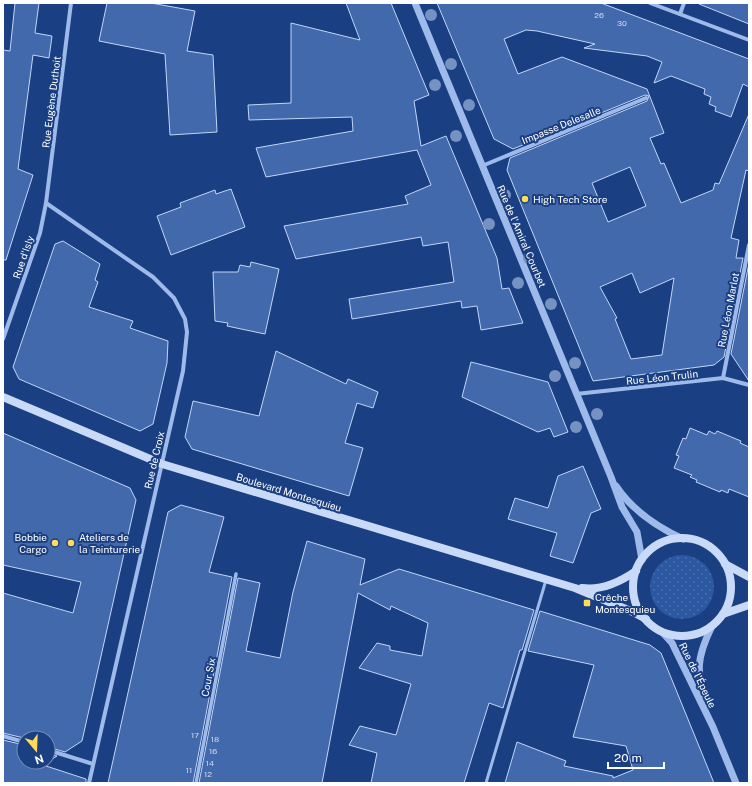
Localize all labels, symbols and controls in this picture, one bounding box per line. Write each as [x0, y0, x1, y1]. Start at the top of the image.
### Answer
house number: 26 [594, 10, 604, 20]
house number: 30 [617, 18, 627, 28]
street label: Rue Eugène Duthoit [39, 55, 63, 149]
street label: Impasse Delesalle [520, 104, 602, 146]
street label: Rue de l'Amiral Courbet [495, 183, 549, 289]
place label: High Tech Store [533, 193, 608, 205]
marker: High Tech Store [520, 194, 530, 204]
street label: Rue d'Isly [10, 233, 36, 280]
street label: Rue Léon Marlot [715, 271, 741, 348]
street label: Rue Léon Trulin [625, 367, 699, 387]
street label: Rue de Croix [142, 430, 167, 490]
street label: Boulevard Montesquieu [235, 470, 343, 514]
place label: Bobbie Cargo [15, 531, 47, 555]
place label: Ateliers de la Teinturerie [79, 531, 141, 555]
marker: Bobbie Cargo [50, 538, 60, 548]
marker: Ateliers de la Teinturerie [66, 538, 76, 548]
place label: Crêche Montesquieu [595, 591, 655, 615]
marker: Crêche Montesquieu [582, 598, 592, 608]
street label: Rue de l'Épeule [677, 640, 719, 710]
street label: Cour Six [198, 656, 218, 698]
north arrow [16, 730, 56, 770]
house number: 17 [191, 730, 199, 740]
house number: 18 [211, 734, 219, 744]
scale bar [608, 744, 664, 770]
house number: 16 [209, 746, 217, 756]
text: 20 m [614, 751, 642, 765]
text: N [33, 752, 45, 767]
house number: 14 [206, 758, 214, 768]
house number: 11 [186, 765, 192, 775]
house number: 12 [204, 769, 212, 779]

